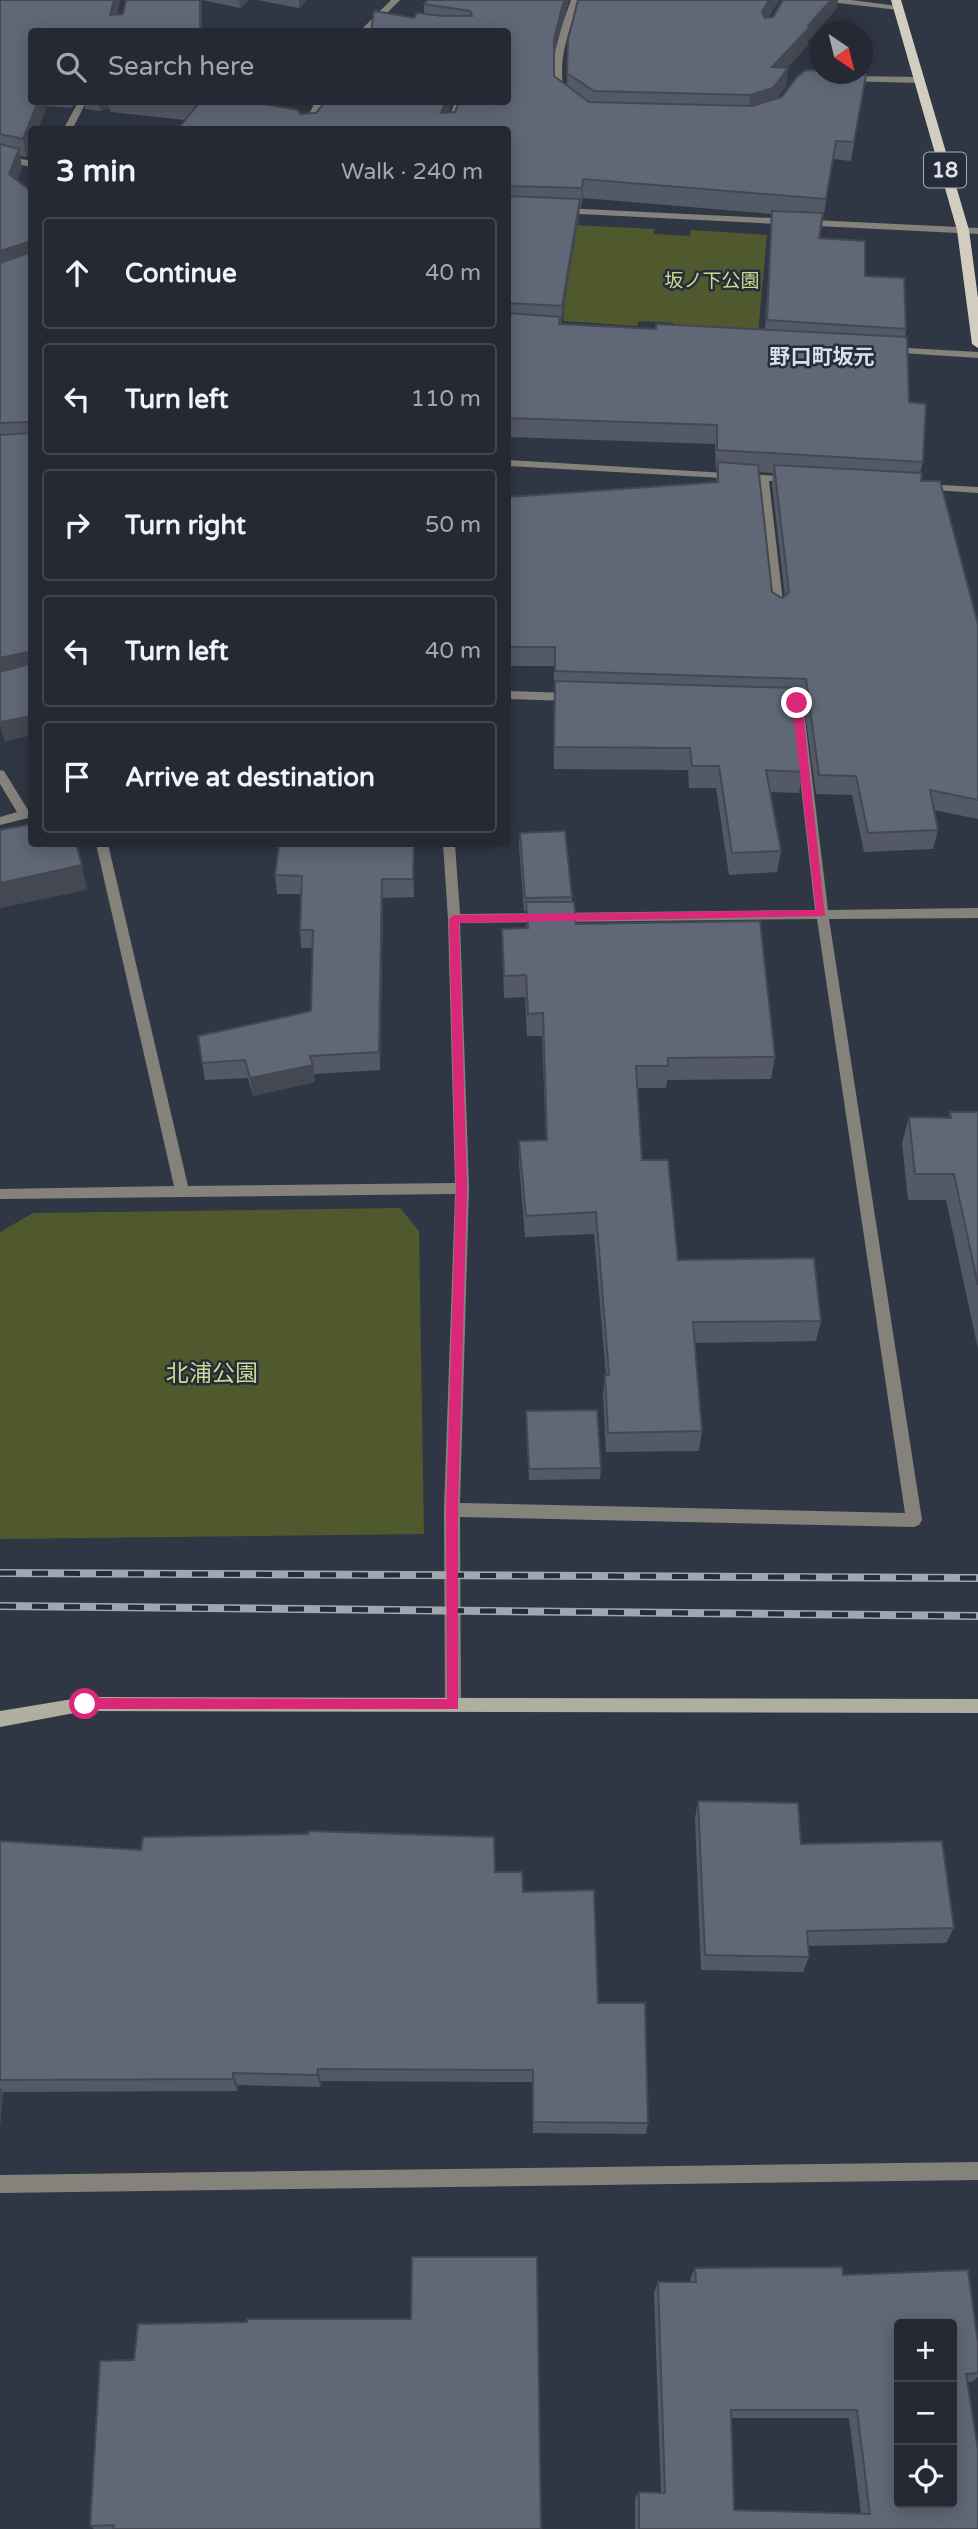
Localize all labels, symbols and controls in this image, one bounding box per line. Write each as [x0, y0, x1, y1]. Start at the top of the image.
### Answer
north arrow [810, 21, 873, 84]
search box [28, 28, 511, 105]
icon: search [52, 48, 90, 86]
text: Search here [108, 51, 254, 82]
road number: 18 [924, 152, 966, 188]
text: 3 min [56, 153, 136, 190]
text: Walk · 240 m [341, 158, 483, 186]
icon: ahead [58, 254, 96, 292]
text: Continue [125, 258, 237, 289]
text: 40 m [425, 259, 481, 287]
park label: 坂ノ下公園 [664, 270, 760, 292]
district label: 野口町坂元 [770, 345, 875, 370]
icon: left [58, 380, 96, 418]
text: Turn left [125, 384, 228, 415]
text: 110 m [411, 385, 481, 413]
icon: right [58, 506, 96, 544]
text: Turn right [125, 510, 246, 541]
text: 50 m [425, 511, 481, 539]
icon: left [58, 632, 96, 670]
text: Turn left [125, 636, 228, 667]
text: 40 m [425, 637, 481, 665]
route end [781, 687, 812, 718]
icon: arrive [58, 758, 96, 796]
text: Arrive at destination [125, 762, 375, 793]
park label: 北浦公園 [166, 1360, 258, 1388]
route start [69, 1688, 100, 1719]
map controls [894, 2319, 957, 2508]
button: + [894, 2319, 957, 2382]
button: − [894, 2382, 957, 2445]
button: locate [894, 2445, 957, 2508]

